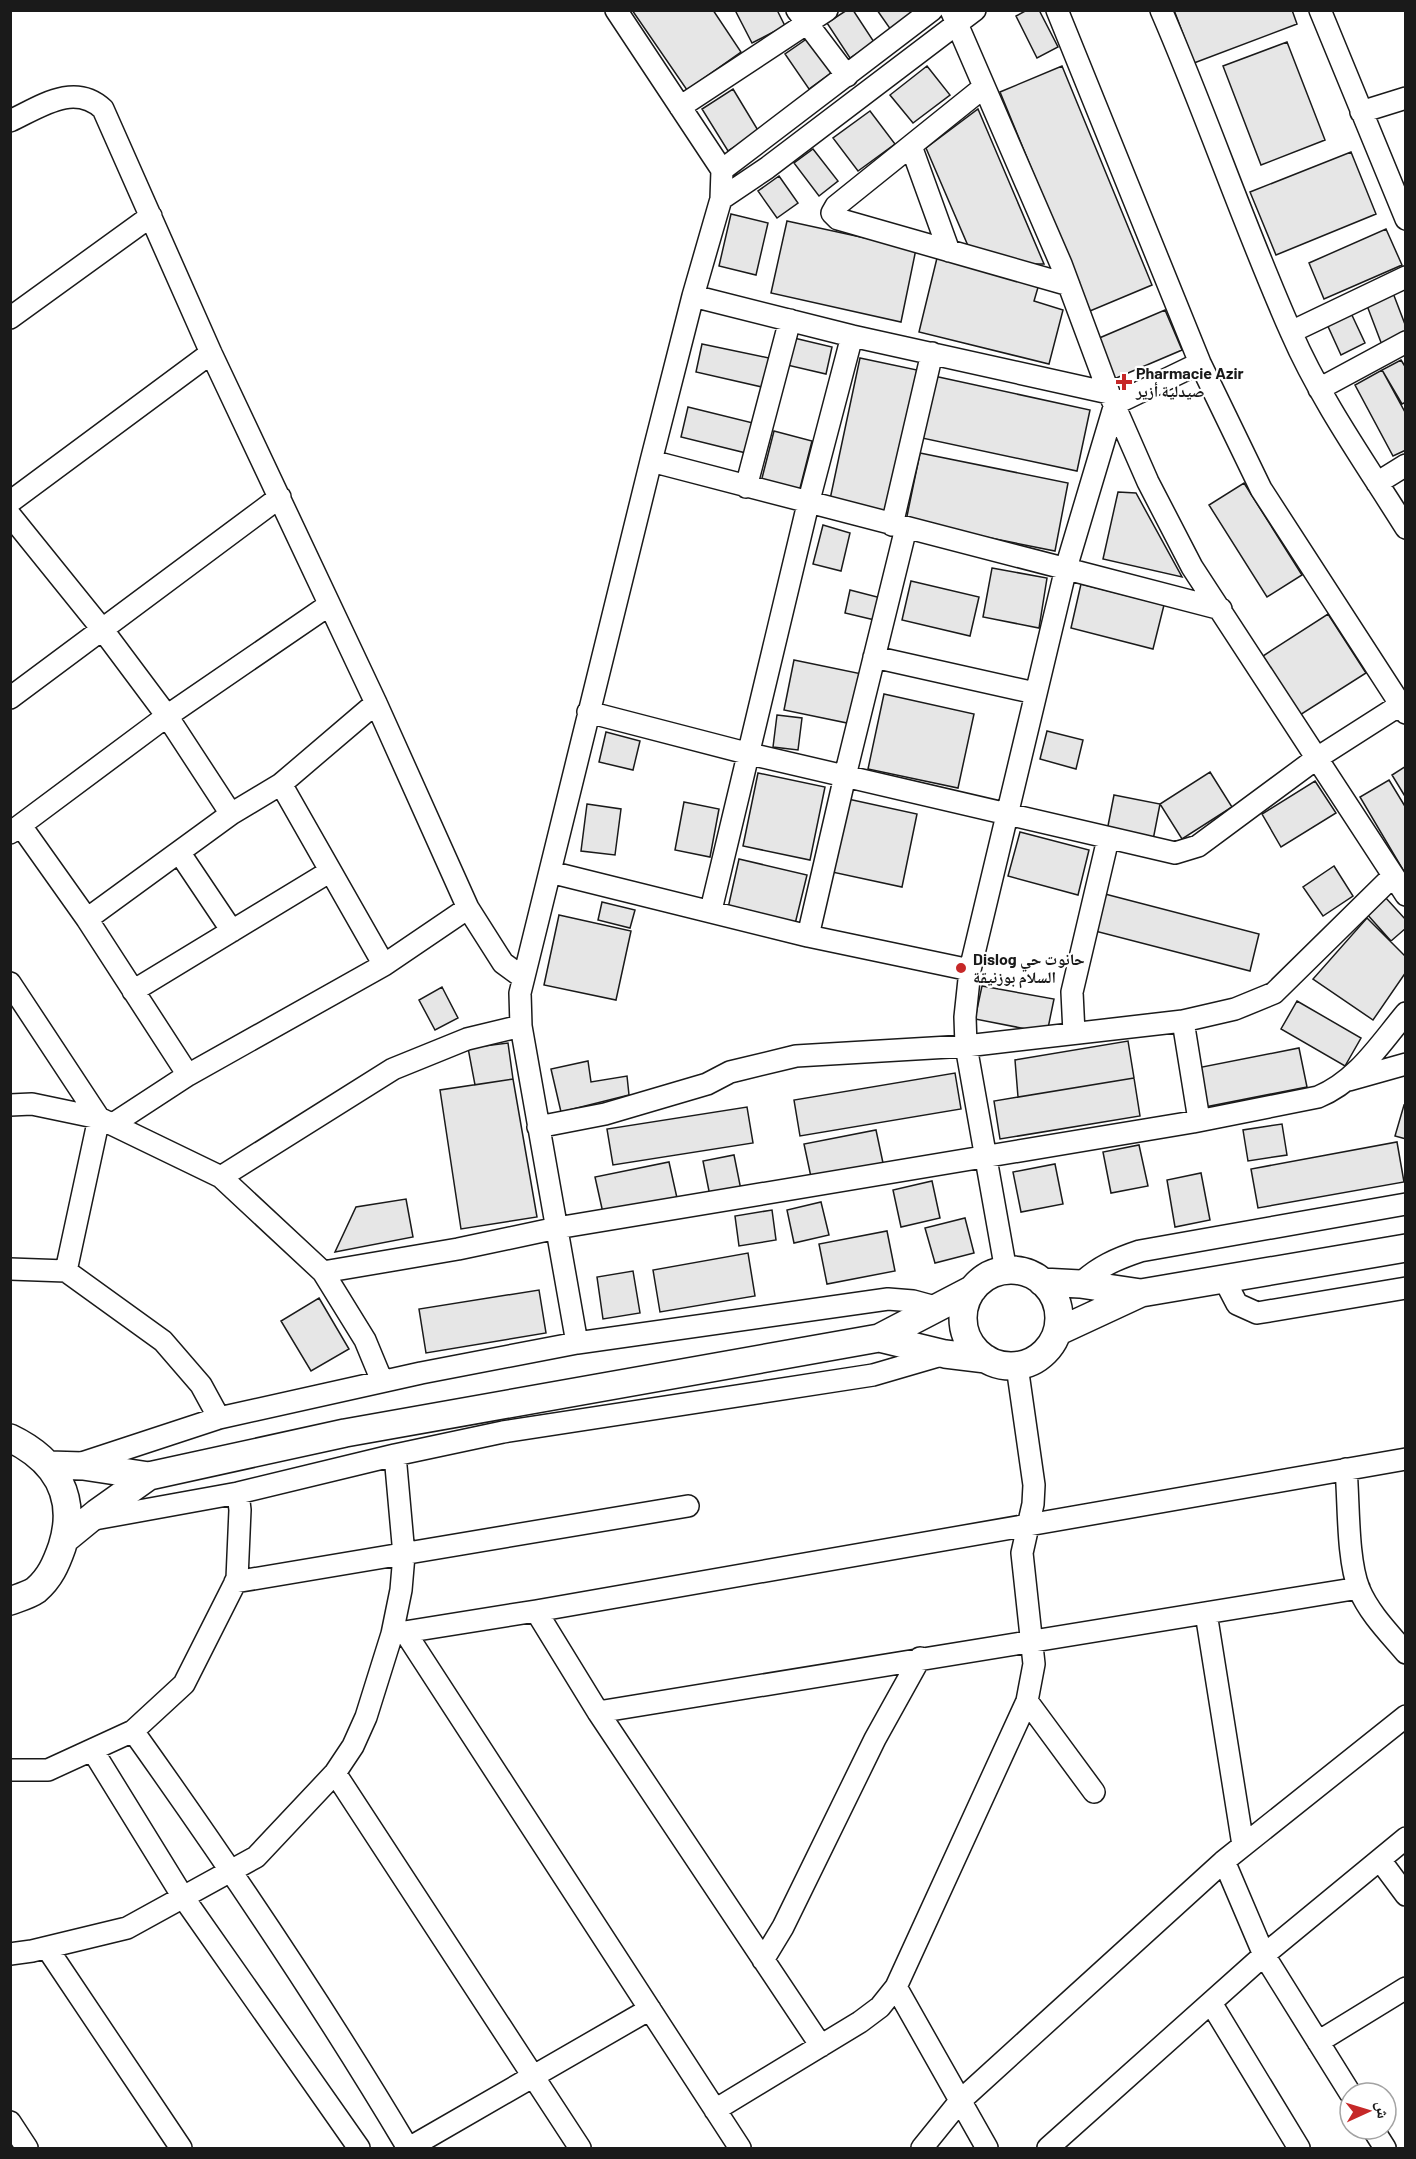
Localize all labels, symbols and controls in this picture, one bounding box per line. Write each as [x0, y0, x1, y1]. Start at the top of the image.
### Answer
place label: Pharmacie Azir صيدلية أزير [1135, 363, 1244, 400]
marker: Pharmacie Azir صيدلية أزير [1117, 375, 1131, 389]
place label: Dislog حانوت حي السلام بوزنيقة [973, 949, 1085, 989]
marker: Dislog حانوت حي السلام بوزنيقة [954, 961, 968, 975]
north arrow [1338, 2081, 1398, 2141]
text: ش [1372, 2101, 1394, 2119]

